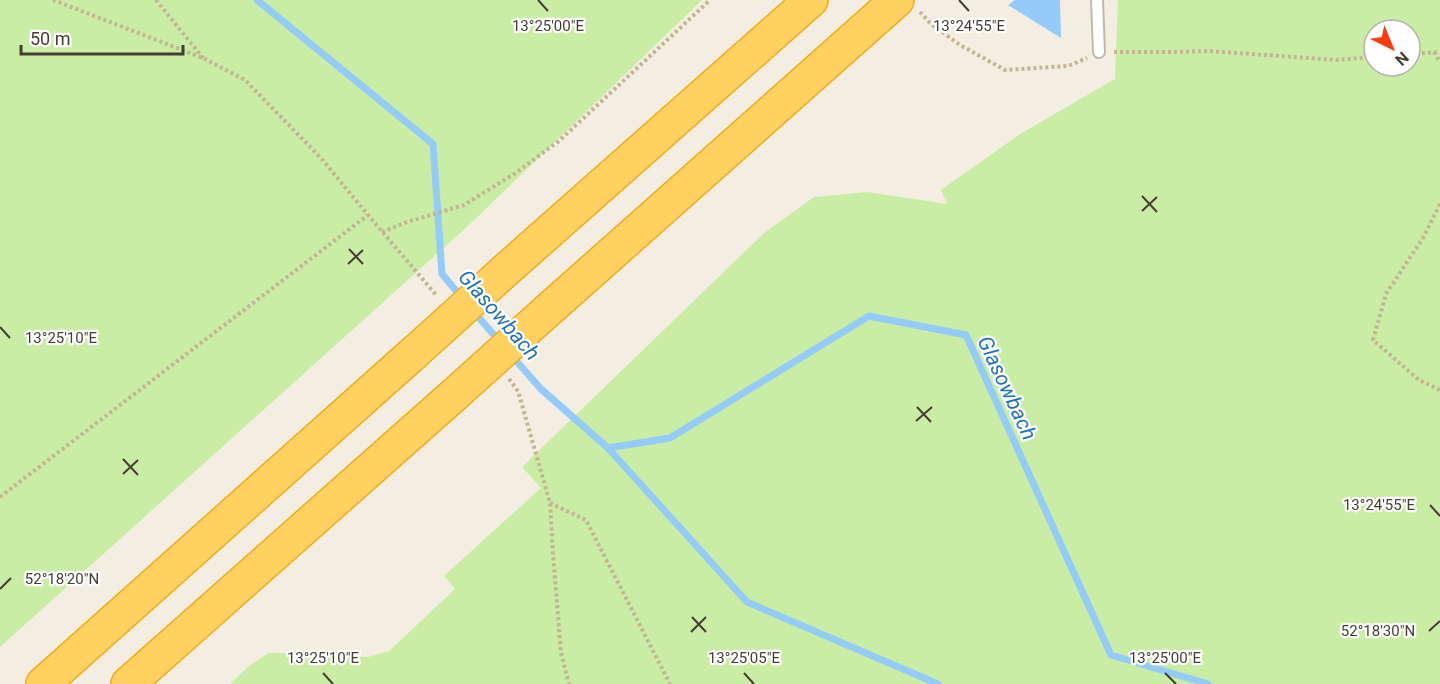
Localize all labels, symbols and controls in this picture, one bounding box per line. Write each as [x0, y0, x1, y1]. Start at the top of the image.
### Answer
text: 13°25'00"E [512, 17, 585, 35]
text: 13°24'55"E [933, 17, 1006, 35]
scale bar [21, 18, 183, 56]
north arrow [1362, 18, 1422, 78]
text: 50 m [30, 28, 70, 49]
text: N [1391, 48, 1412, 69]
water label: Glasowbach [453, 265, 545, 365]
text: 13°25'10"E [25, 329, 98, 347]
water label: Glasowbach [973, 332, 1041, 444]
text: 13°24'55"E [1343, 496, 1416, 514]
text: 52°18'20"N [25, 570, 99, 588]
text: 52°18'30"N [1341, 622, 1415, 640]
text: 13°25'10"E [287, 649, 360, 667]
text: 13°25'05"E [708, 649, 781, 667]
text: 13°25'00"E [1129, 649, 1202, 667]

